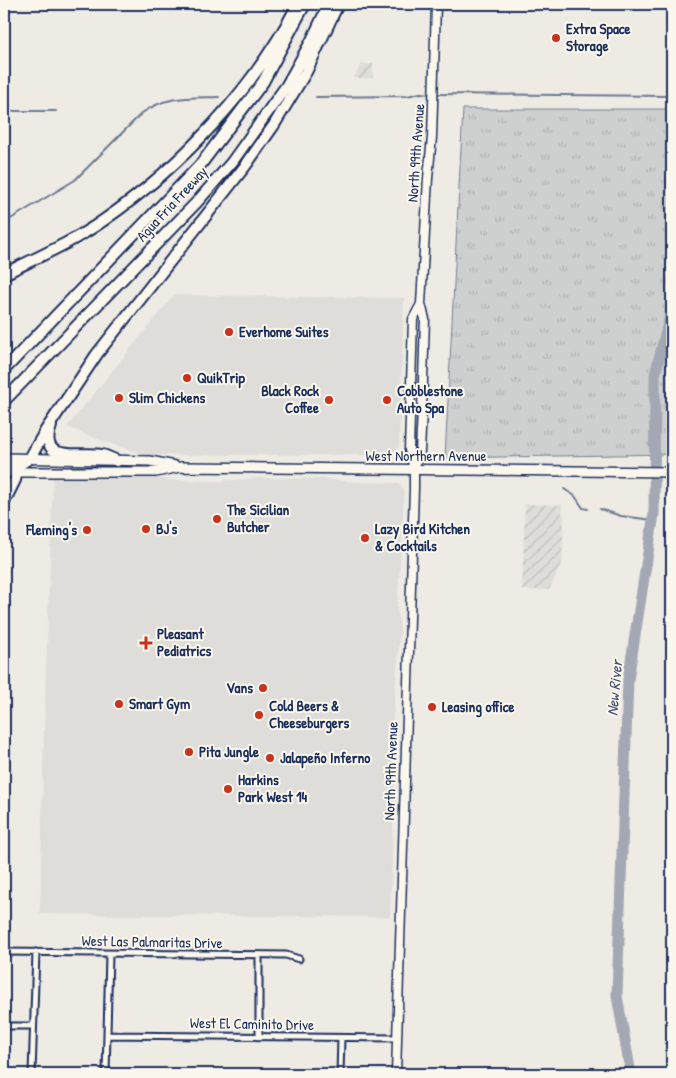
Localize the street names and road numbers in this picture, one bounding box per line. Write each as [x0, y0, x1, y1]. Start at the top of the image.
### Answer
street label: North 99th Avenue [402, 103, 429, 203]
street label: Agua Fria Freeway [131, 161, 212, 246]
street label: West Northern Avenue [366, 445, 486, 466]
street label: North 99th Avenue [378, 721, 403, 821]
street label: West Las Palmaritas Drive [81, 930, 223, 953]
street label: West El Caminito Drive [190, 1012, 314, 1035]

